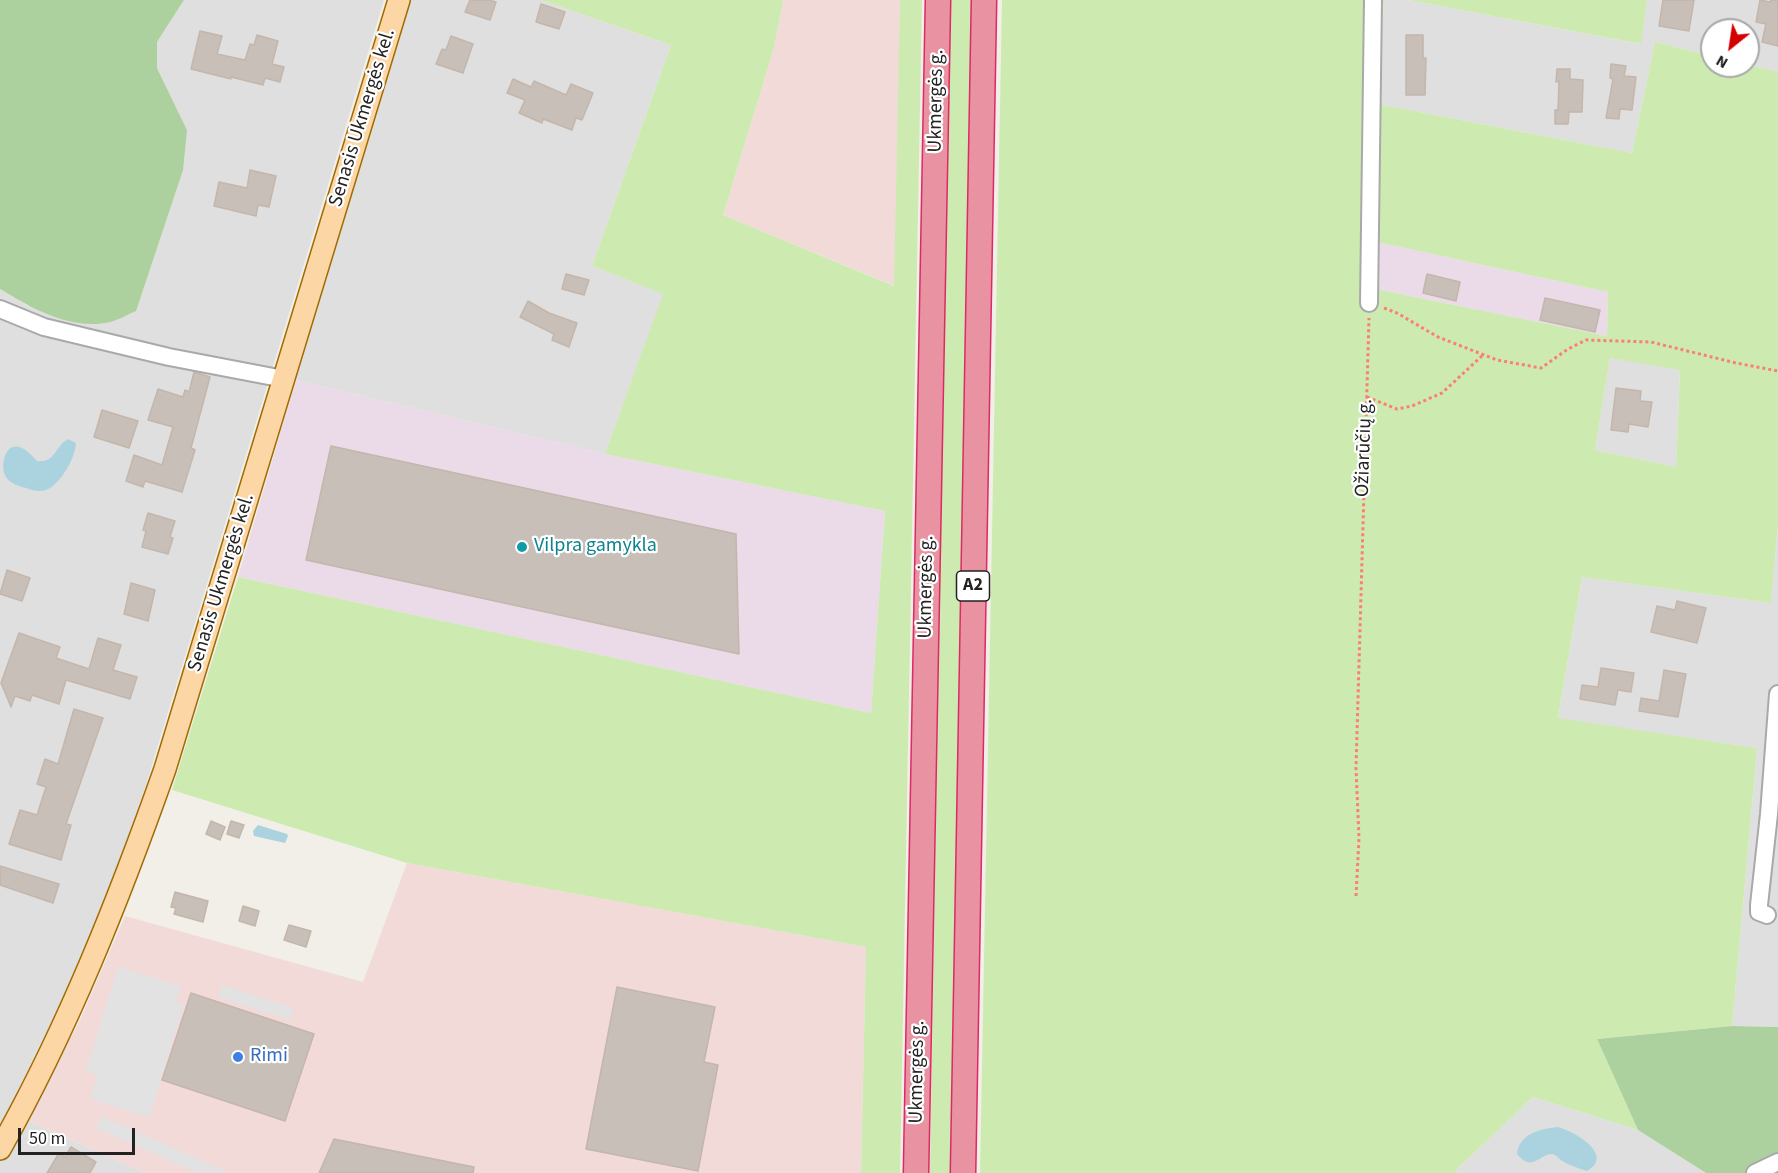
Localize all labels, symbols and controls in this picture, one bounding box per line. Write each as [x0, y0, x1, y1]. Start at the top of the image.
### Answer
north arrow [1700, 18, 1760, 78]
street label: Senasis Ukmergės kel. [324, 26, 402, 210]
street label: Ukmergės g. [924, 49, 950, 153]
text: N [1712, 50, 1732, 74]
street label: Ožiarūčių g. [1351, 398, 1379, 498]
street label: Senasis Ukmergės kel. [183, 491, 261, 675]
place label: Vilpra gamykla [534, 535, 657, 559]
street label: Ukmergės g. [914, 535, 940, 639]
marker: Vilpra gamykla [515, 540, 529, 554]
road number: A2 [956, 571, 990, 601]
street label: Ukmergės g. [905, 1020, 931, 1124]
place label: Rimi [250, 1045, 288, 1069]
marker: Rimi [231, 1050, 245, 1064]
scale bar [21, 1116, 138, 1154]
text: 50 m [29, 1126, 65, 1151]

